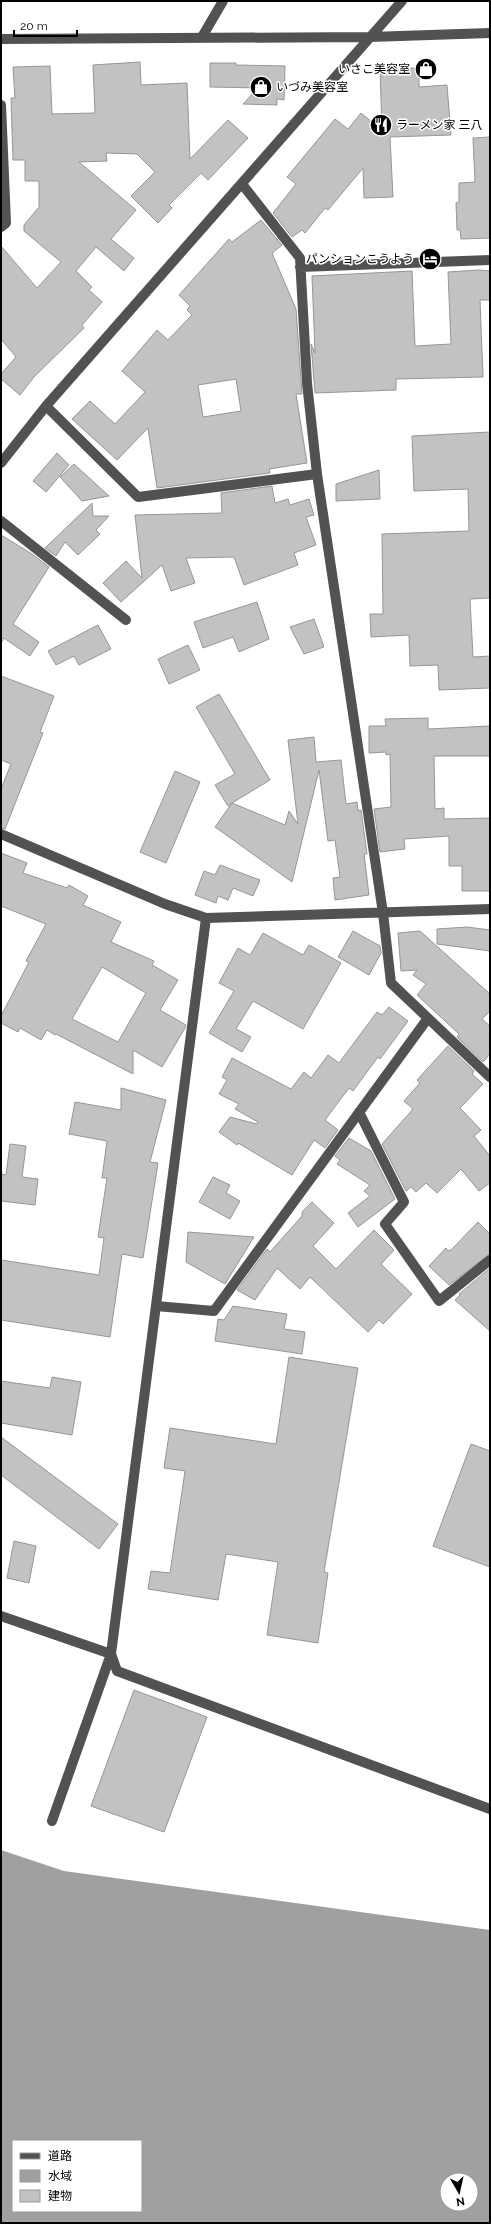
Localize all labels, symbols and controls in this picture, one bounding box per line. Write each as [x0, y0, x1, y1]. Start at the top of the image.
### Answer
scale bar [14, 12, 77, 38]
text: 20 m [20, 19, 48, 33]
shop icon: いさこ美容室 [413, 56, 439, 82]
place label: いさこ美容室 [338, 62, 410, 76]
shop icon: いづみ美容室 [248, 74, 274, 100]
place label: いづみ美容室 [276, 80, 348, 94]
restaurant icon: ラーメン家 三八 [368, 112, 394, 138]
place label: ラーメン家 三八 [396, 118, 483, 132]
hotel icon: パンションこうよう [417, 246, 443, 272]
place label: パンションこうよう [305, 252, 414, 266]
legend [12, 2140, 142, 2212]
text: 道路 [48, 2149, 72, 2163]
text: 水域 [48, 2169, 72, 2183]
north arrow [439, 2172, 479, 2212]
text: 建物 [48, 2189, 72, 2203]
text: N [455, 2194, 466, 2208]

